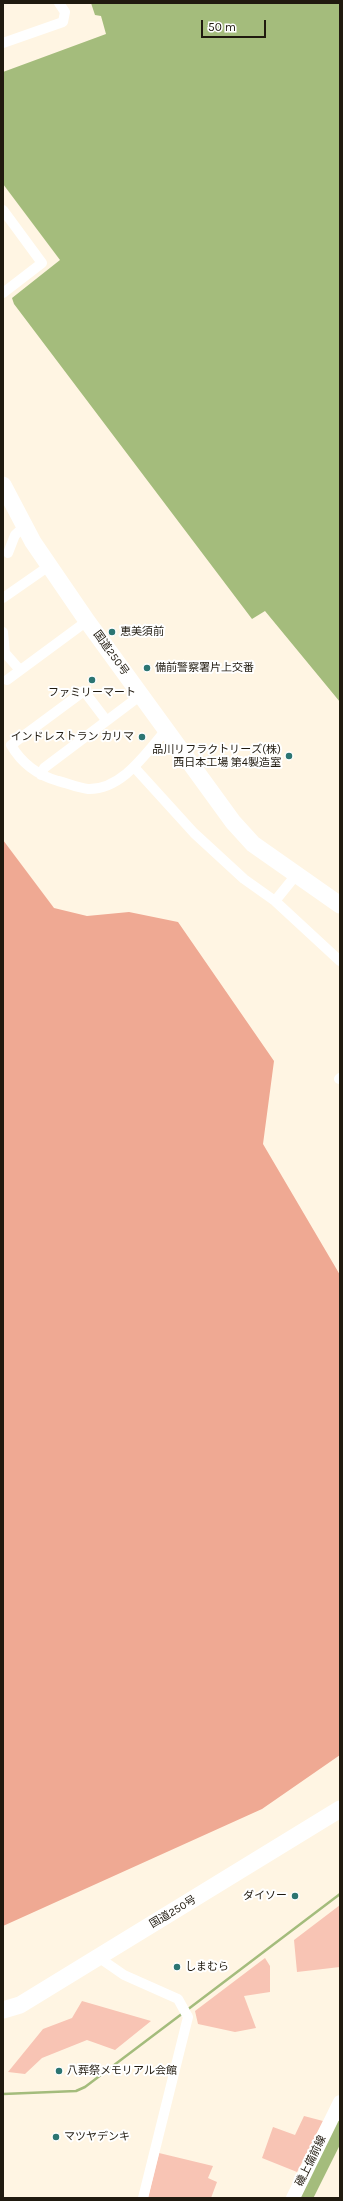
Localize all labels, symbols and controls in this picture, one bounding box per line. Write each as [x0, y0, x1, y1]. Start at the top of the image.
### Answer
scale bar [203, 12, 268, 38]
text: 50 m [208, 20, 236, 34]
place label: 恵美須前 [120, 625, 164, 639]
marker: 恵美須前 [107, 627, 117, 637]
street label: 国道250号 [90, 628, 132, 678]
place label: 備前警察署片上交番 [155, 661, 254, 675]
marker: 備前警察署片上交番 [142, 663, 152, 673]
marker: ファミリーマート [87, 675, 97, 685]
place label: ファミリーマート [48, 686, 136, 700]
place label: インドレストラン カリマ [10, 730, 134, 744]
marker: インドレストラン カリマ [137, 732, 147, 742]
place label: 品川リフラクトリーズ(株) 西日本工場 第4製造室 [152, 743, 281, 769]
marker: 品川リフラクトリーズ(株) 西日本工場 第4製造室 [284, 751, 294, 761]
place label: ダイソー [243, 1889, 287, 1903]
marker: ダイソー [290, 1891, 300, 1901]
street label: 国道250号 [147, 1893, 199, 1931]
place label: しまむら [185, 1960, 229, 1974]
marker: しまむら [172, 1962, 182, 1972]
place label: 八葬祭メモリアル会館 [67, 2064, 177, 2078]
marker: 八葬祭メモリアル会館 [54, 2066, 64, 2076]
place label: マツヤデンキ [64, 2130, 130, 2144]
marker: マツヤデンキ [51, 2132, 61, 2142]
street label: 磯上備前線 [293, 2133, 329, 2189]

